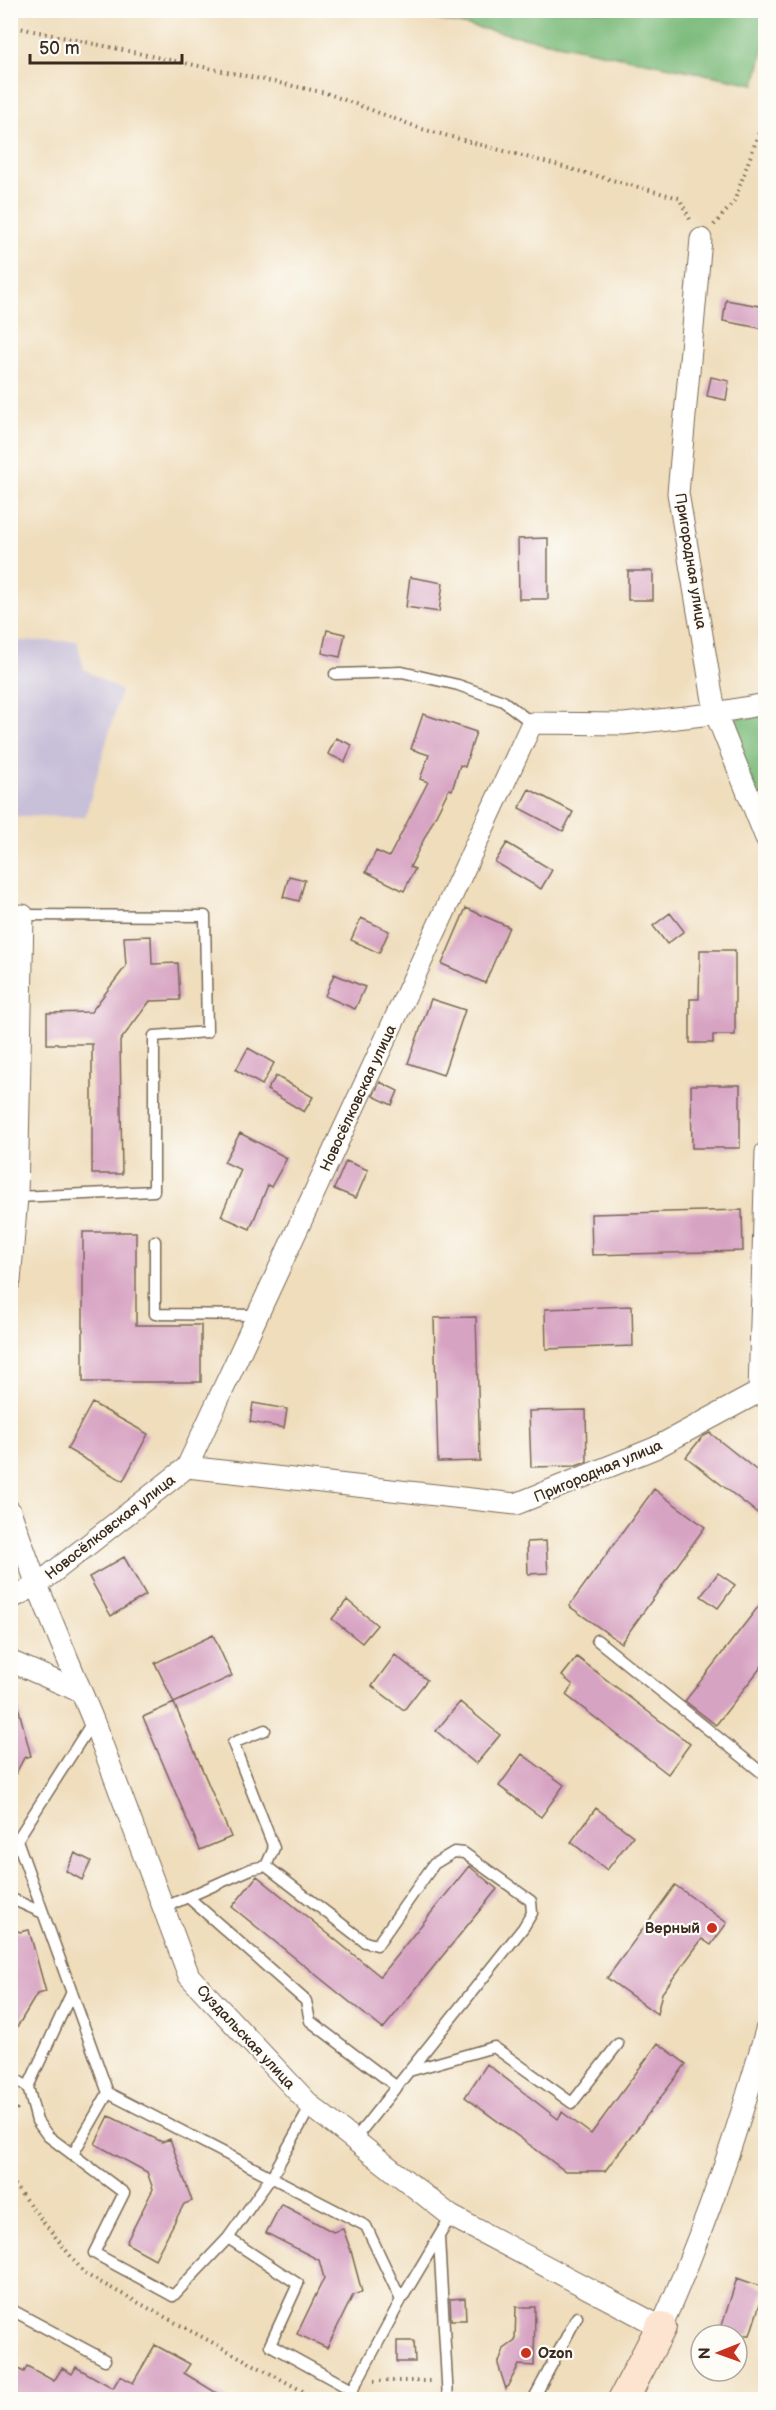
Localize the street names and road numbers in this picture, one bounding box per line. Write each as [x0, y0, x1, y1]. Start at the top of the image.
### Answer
street label: Пригородная улица [670, 492, 711, 631]
street label: Новосёлковская улица [316, 1022, 401, 1175]
street label: Пригородная улица [531, 1436, 665, 1507]
street label: Новосёлковская улица [41, 1471, 179, 1584]
street label: Суздальская улица [192, 1981, 299, 2094]

